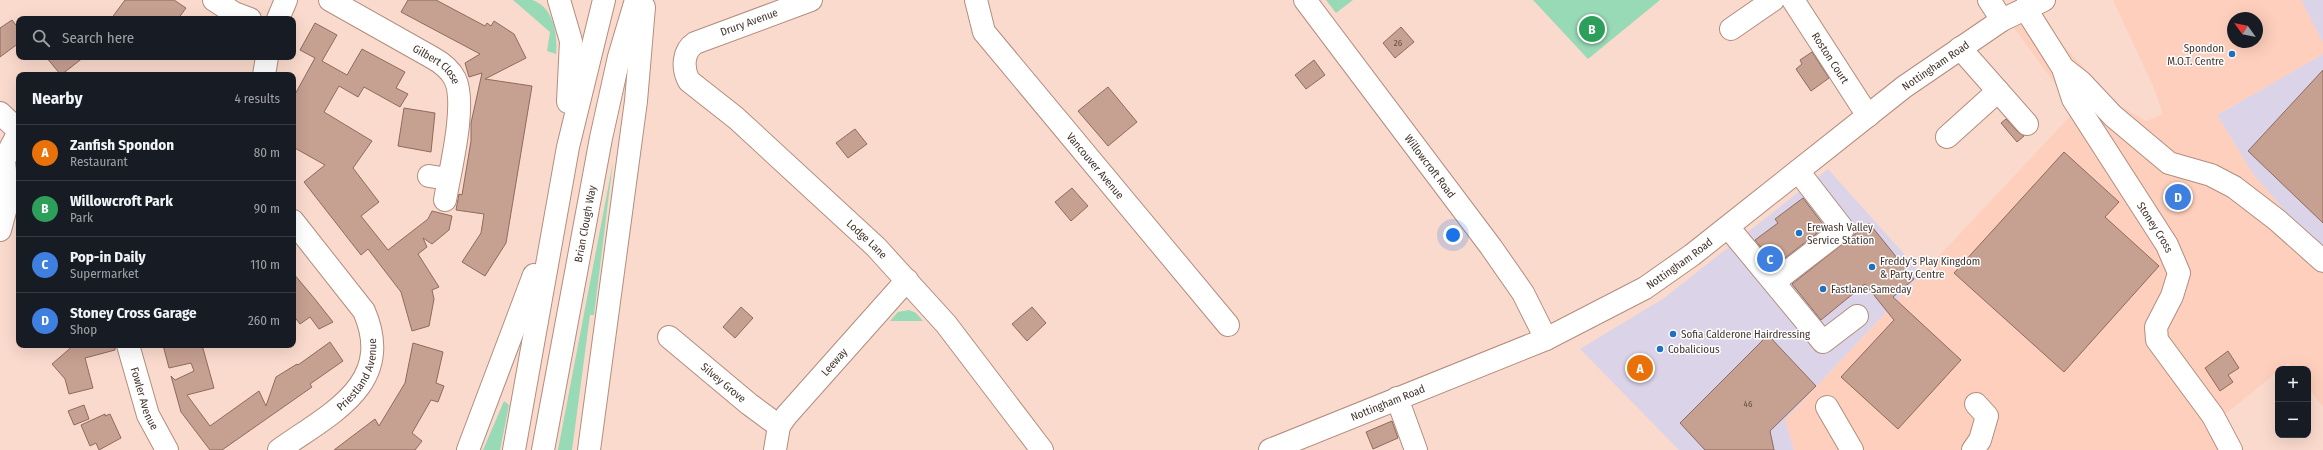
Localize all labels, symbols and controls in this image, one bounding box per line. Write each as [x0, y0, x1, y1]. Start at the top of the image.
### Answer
street label: Drury Avenue [719, 6, 780, 39]
north arrow [2227, 12, 2263, 48]
pin: B [1579, 14, 1605, 44]
search box [16, 16, 296, 60]
icon: search [30, 27, 52, 49]
text: Search here [62, 29, 134, 47]
street label: Roston Court [1809, 30, 1852, 87]
house number: 26 [1394, 38, 1403, 48]
street label: Nottingham Road [1900, 38, 1972, 93]
street label: Gilbert Close [410, 42, 462, 86]
place label: Spondon M.O.T. Centre [2167, 42, 2224, 68]
marker: Spondon M.O.T. Centre [2227, 49, 2237, 59]
text: Nearby [32, 88, 83, 109]
text: 4 results [234, 91, 280, 106]
street label: Vancouver Avenue [1064, 130, 1126, 202]
street label: Willowcroft Road [1402, 132, 1458, 201]
text: Zanfish Spondon [70, 136, 174, 154]
text: A [41, 145, 49, 160]
text: 80 m [254, 145, 280, 160]
text: Restaurant [70, 154, 128, 169]
pin: D [2165, 182, 2191, 212]
street label: Brian Clough Way [572, 184, 599, 263]
text: Willowcroft Park [70, 192, 173, 210]
street label: Stoney Cross [2134, 200, 2176, 255]
text: B [41, 201, 49, 216]
text: 90 m [254, 201, 280, 216]
text: Park [70, 210, 93, 225]
street label: Lodge Lane [844, 217, 889, 262]
place label: Erewash Valley Service Station [1807, 221, 1874, 247]
your location [1443, 225, 1463, 245]
marker: Erewash Valley Service Station [1794, 228, 1804, 238]
street label: Nottingham Road [1644, 235, 1715, 292]
pin: C [1757, 244, 1783, 274]
text: Pop-in Daily [70, 248, 146, 266]
place label: Freddy's Play Kingdom & Party Centre [1880, 255, 1980, 281]
text: C [42, 257, 48, 272]
text: 110 m [250, 257, 280, 272]
marker: Freddy's Play Kingdom & Party Centre [1867, 262, 1877, 272]
text: Supermarket [70, 266, 139, 281]
place label: Fastlane Sameday [1831, 283, 1912, 296]
marker: Fastlane Sameday [1818, 284, 1828, 294]
text: Stoney Cross Garage [70, 304, 197, 322]
text: D [41, 313, 49, 328]
text: 260 m [248, 313, 280, 328]
text: Shop [70, 322, 97, 337]
place label: Sofia Calderone Hairdressing [1681, 328, 1811, 341]
marker: Sofia Calderone Hairdressing [1668, 329, 1678, 339]
street label: Priestland Avenue [334, 338, 379, 414]
place label: Cobalicious [1668, 343, 1720, 356]
marker: Cobalicious [1655, 344, 1665, 354]
street label: Leeway [819, 346, 850, 379]
pin: A [1627, 353, 1653, 383]
street label: Silvey Grove [698, 360, 748, 406]
street label: Fowler Avenue [128, 366, 161, 432]
map controls [2275, 366, 2311, 438]
button: + [2275, 366, 2311, 402]
street label: Nottingham Road [1349, 382, 1427, 424]
house number: 46 [1744, 399, 1753, 409]
button: − [2275, 402, 2311, 438]

